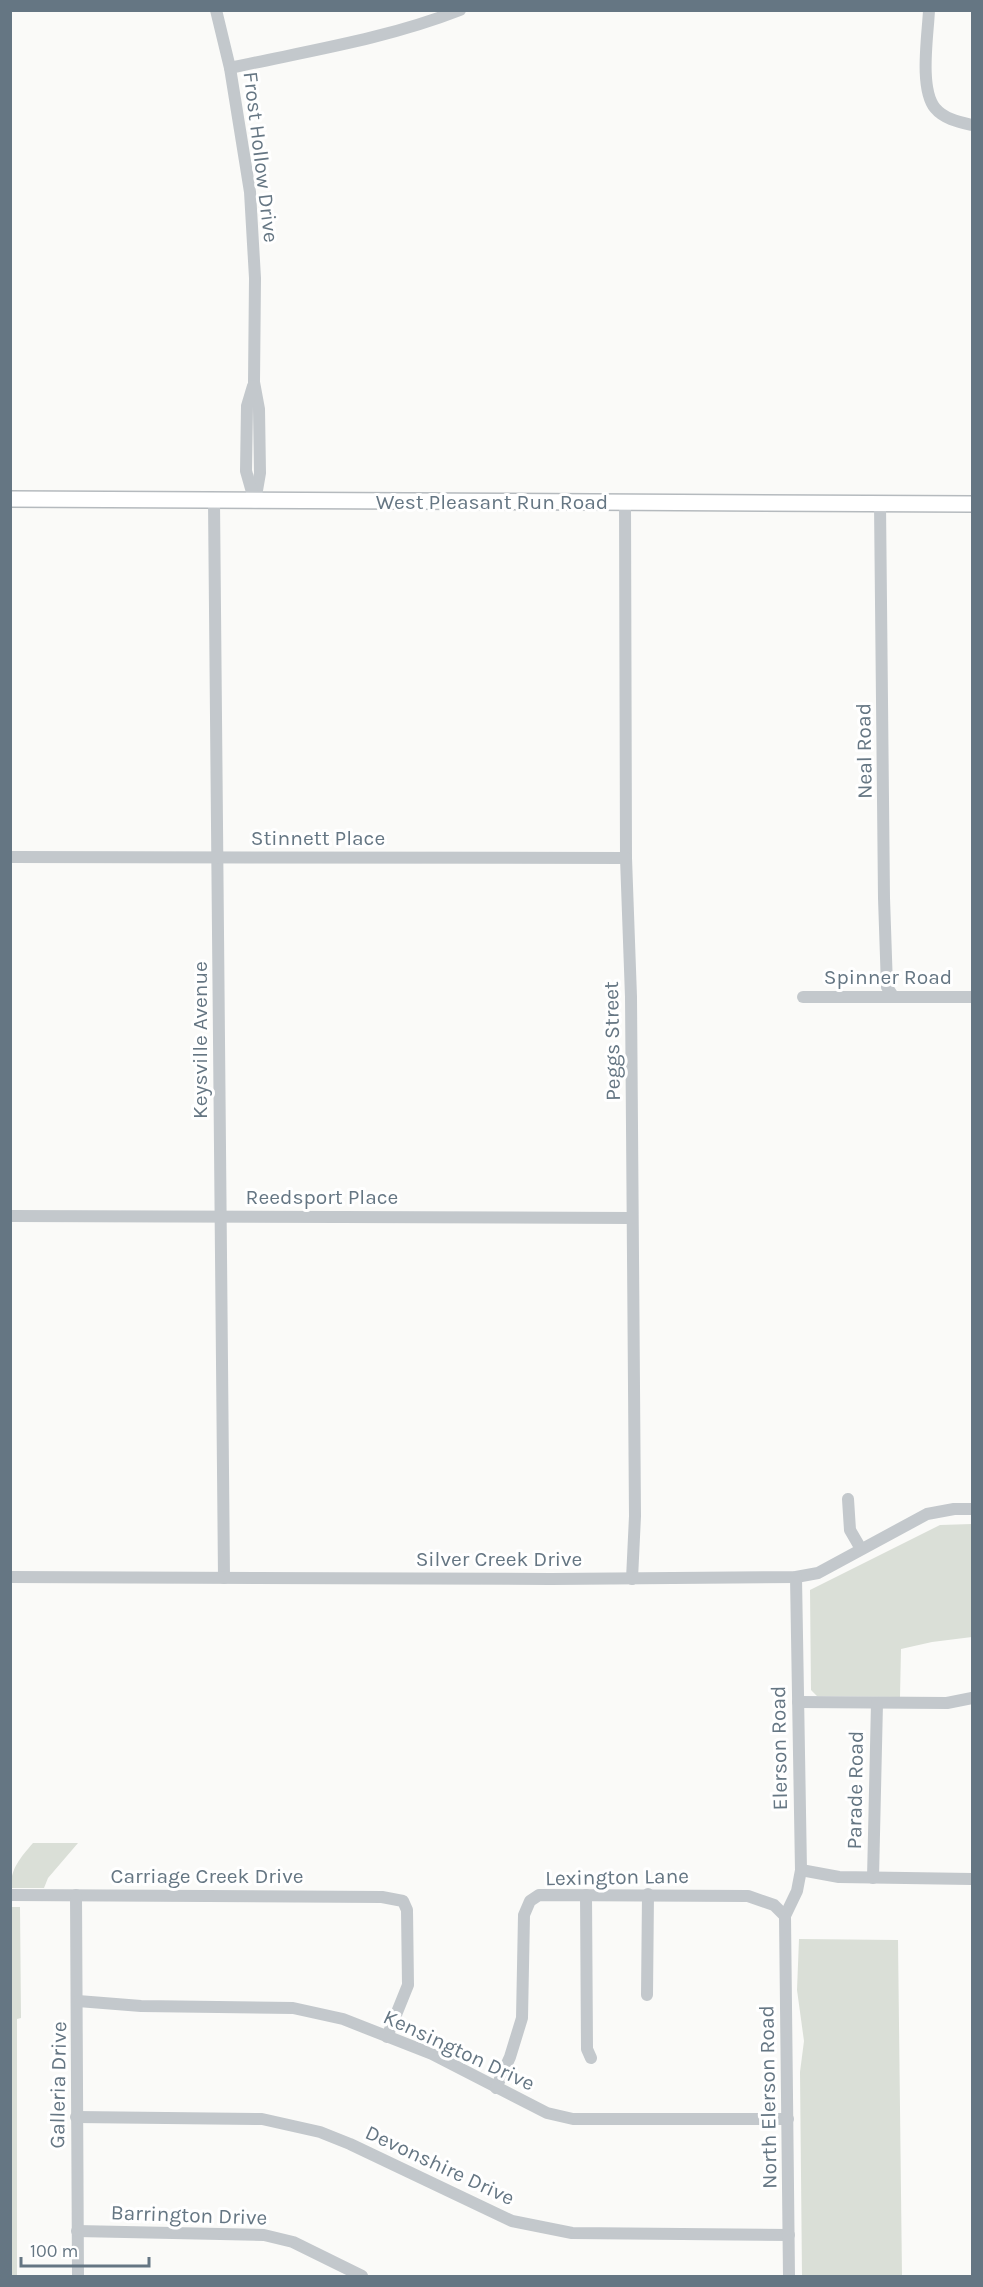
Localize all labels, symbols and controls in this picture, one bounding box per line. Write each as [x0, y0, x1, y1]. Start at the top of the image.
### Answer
street label: Frost Hollow Drive [239, 70, 283, 244]
street label: West Pleasant Run Road [376, 490, 608, 514]
street label: Neal Road [851, 703, 877, 799]
street label: Stinnett Place [251, 826, 385, 850]
street label: Keysville Avenue [188, 961, 212, 1119]
street label: Spinner Road [824, 965, 952, 989]
street label: Peggs Street [599, 981, 625, 1101]
street label: Reedsport Place [246, 1185, 398, 1209]
street label: Silver Creek Drive [416, 1547, 582, 1571]
street label: Elerson Road [766, 1686, 792, 1810]
street label: Parade Road [842, 1730, 868, 1850]
street label: Carriage Creek Drive [111, 1864, 303, 1888]
street label: Lexington Lane [545, 1864, 689, 1890]
street label: Kensington Drive [380, 2004, 538, 2096]
street label: North Elerson Road [754, 2005, 782, 2189]
street label: Galleria Drive [45, 2021, 71, 2149]
street label: Devonshire Drive [362, 2120, 518, 2210]
street label: Barrington Drive [110, 2200, 268, 2230]
scale bar [21, 2230, 148, 2268]
text: 100 m [30, 2240, 78, 2262]

